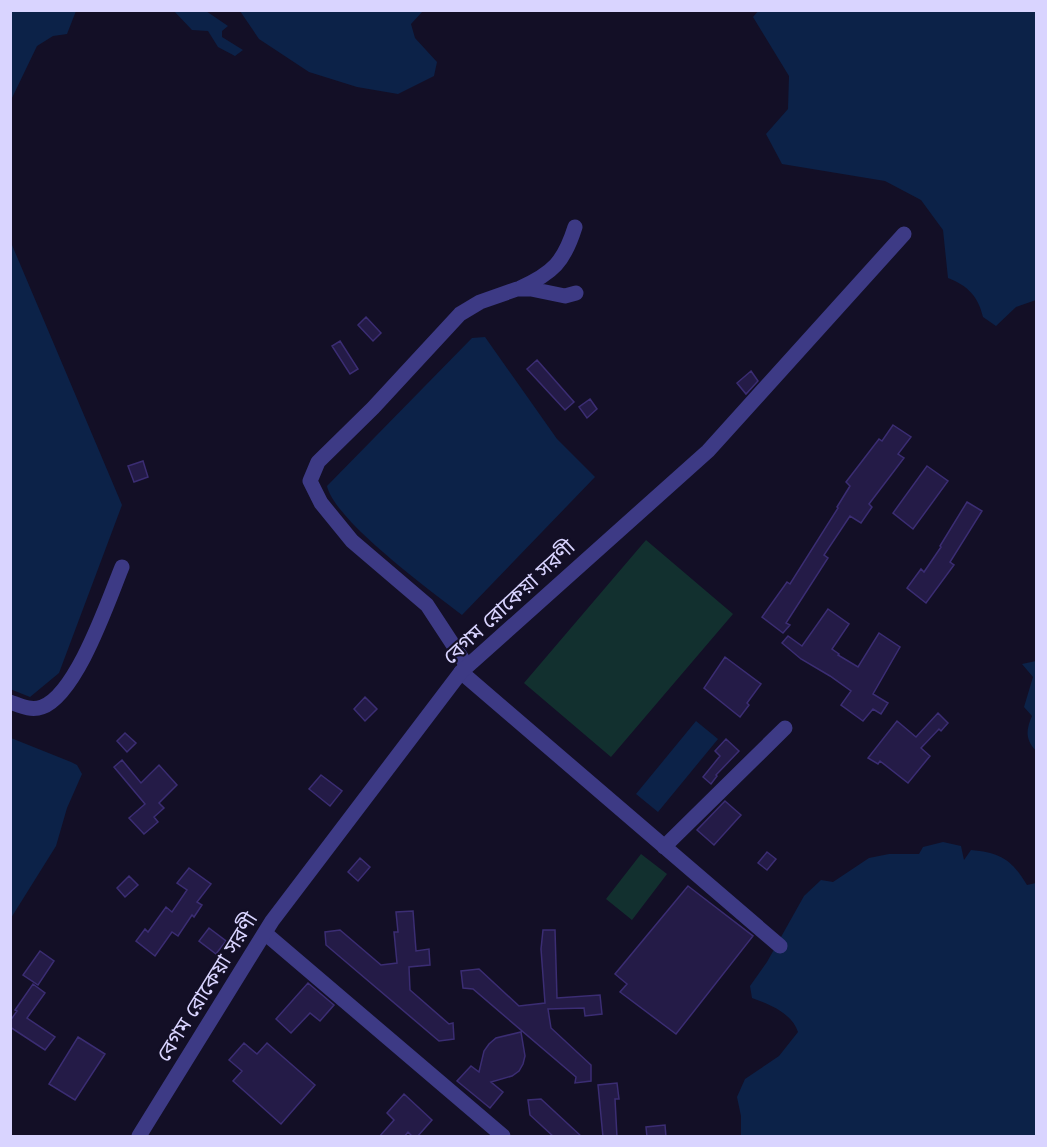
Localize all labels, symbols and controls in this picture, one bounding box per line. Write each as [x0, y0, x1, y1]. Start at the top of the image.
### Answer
street label: বেগম রোকেয়া সরণী [438, 535, 579, 668]
street label: বেগম রোকেয়া সরণী [151, 908, 262, 1065]

